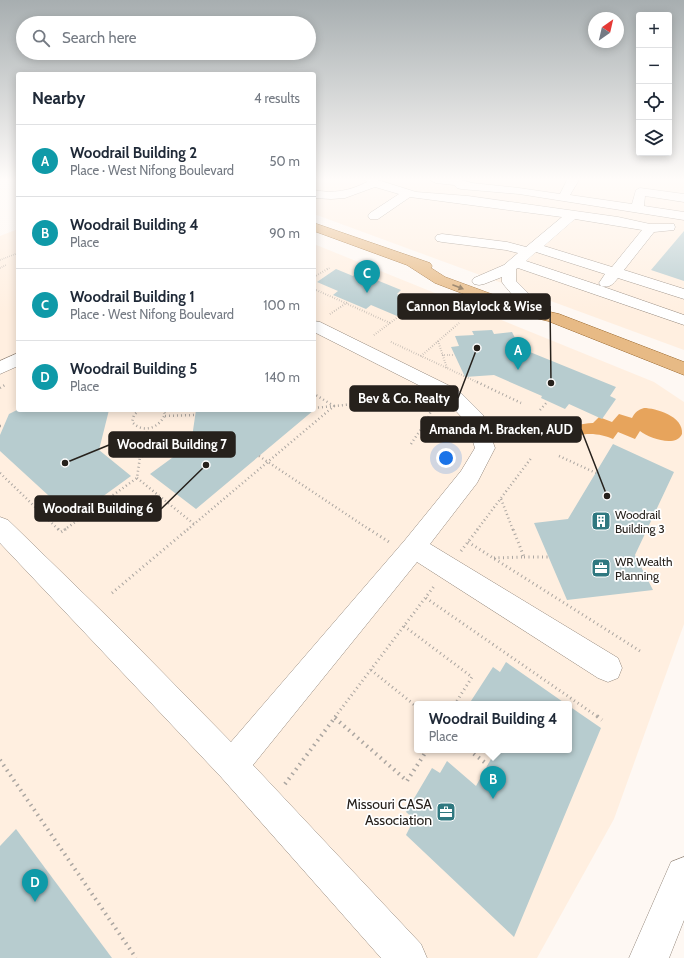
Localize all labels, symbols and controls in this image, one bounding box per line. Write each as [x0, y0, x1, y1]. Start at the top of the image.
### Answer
north arrow [588, 12, 624, 48]
map controls [636, 12, 672, 156]
button: + [636, 12, 672, 48]
search box [16, 16, 316, 60]
icon: search [30, 27, 52, 49]
text: Search here [62, 29, 137, 47]
button: − [636, 48, 672, 84]
button: locate [636, 84, 672, 120]
text: Nearby [32, 88, 85, 108]
text: 4 results [254, 90, 300, 106]
button: layers [636, 120, 672, 156]
text: Woodrail Building 2 [70, 144, 197, 162]
text: A [41, 153, 49, 169]
text: 50 m [270, 153, 300, 169]
text: Place · West Nifong Boulevard [70, 162, 234, 178]
text: Woodrail Building 4 [70, 216, 198, 234]
text: B [41, 225, 49, 241]
text: 90 m [269, 225, 300, 241]
text: Place [70, 234, 99, 250]
pin: C [354, 260, 380, 293]
one-way arrow [453, 284, 465, 290]
text: Woodrail Building 1 [70, 288, 195, 306]
callout: Cannon Blaylock & Wise [398, 294, 550, 319]
text: C [41, 297, 49, 313]
text: 100 m [263, 297, 300, 313]
text: Cannon Blaylock & Wise [406, 298, 542, 314]
text: Place · West Nifong Boulevard [70, 306, 234, 322]
pin: A [505, 337, 531, 370]
text: Woodrail Building 5 [70, 360, 197, 378]
text: D [40, 369, 50, 385]
text: 140 m [265, 369, 300, 385]
text: Place [70, 378, 99, 394]
callout: Bev & Co. Realty [350, 386, 458, 411]
text: Bev & Co. Realty [358, 390, 450, 406]
callout: Amanda M. Bracken, AUD [421, 417, 581, 442]
text: Amanda M. Bracken, AUD [429, 421, 573, 437]
callout: Woodrail Building 7 [109, 432, 235, 457]
text: Woodrail Building 7 [117, 436, 227, 452]
your location [436, 448, 456, 468]
callout: Woodrail Building 6 [35, 496, 161, 521]
text: Woodrail Building 6 [43, 500, 153, 516]
place label: Woodrail Building 3 [615, 507, 665, 536]
building icon: Woodrail Building 3 [590, 510, 612, 532]
place label: WR Wealth Planning [615, 554, 672, 583]
office icon: WR Wealth Planning [590, 557, 612, 579]
popup [414, 701, 572, 753]
text: Woodrail Building 4 [429, 710, 557, 728]
text: Place [429, 728, 458, 744]
pin: B [480, 766, 506, 799]
place label: Missouri CASA Association [347, 795, 432, 829]
office icon: Missouri CASA Association [435, 801, 457, 823]
pin: D [22, 869, 48, 902]

